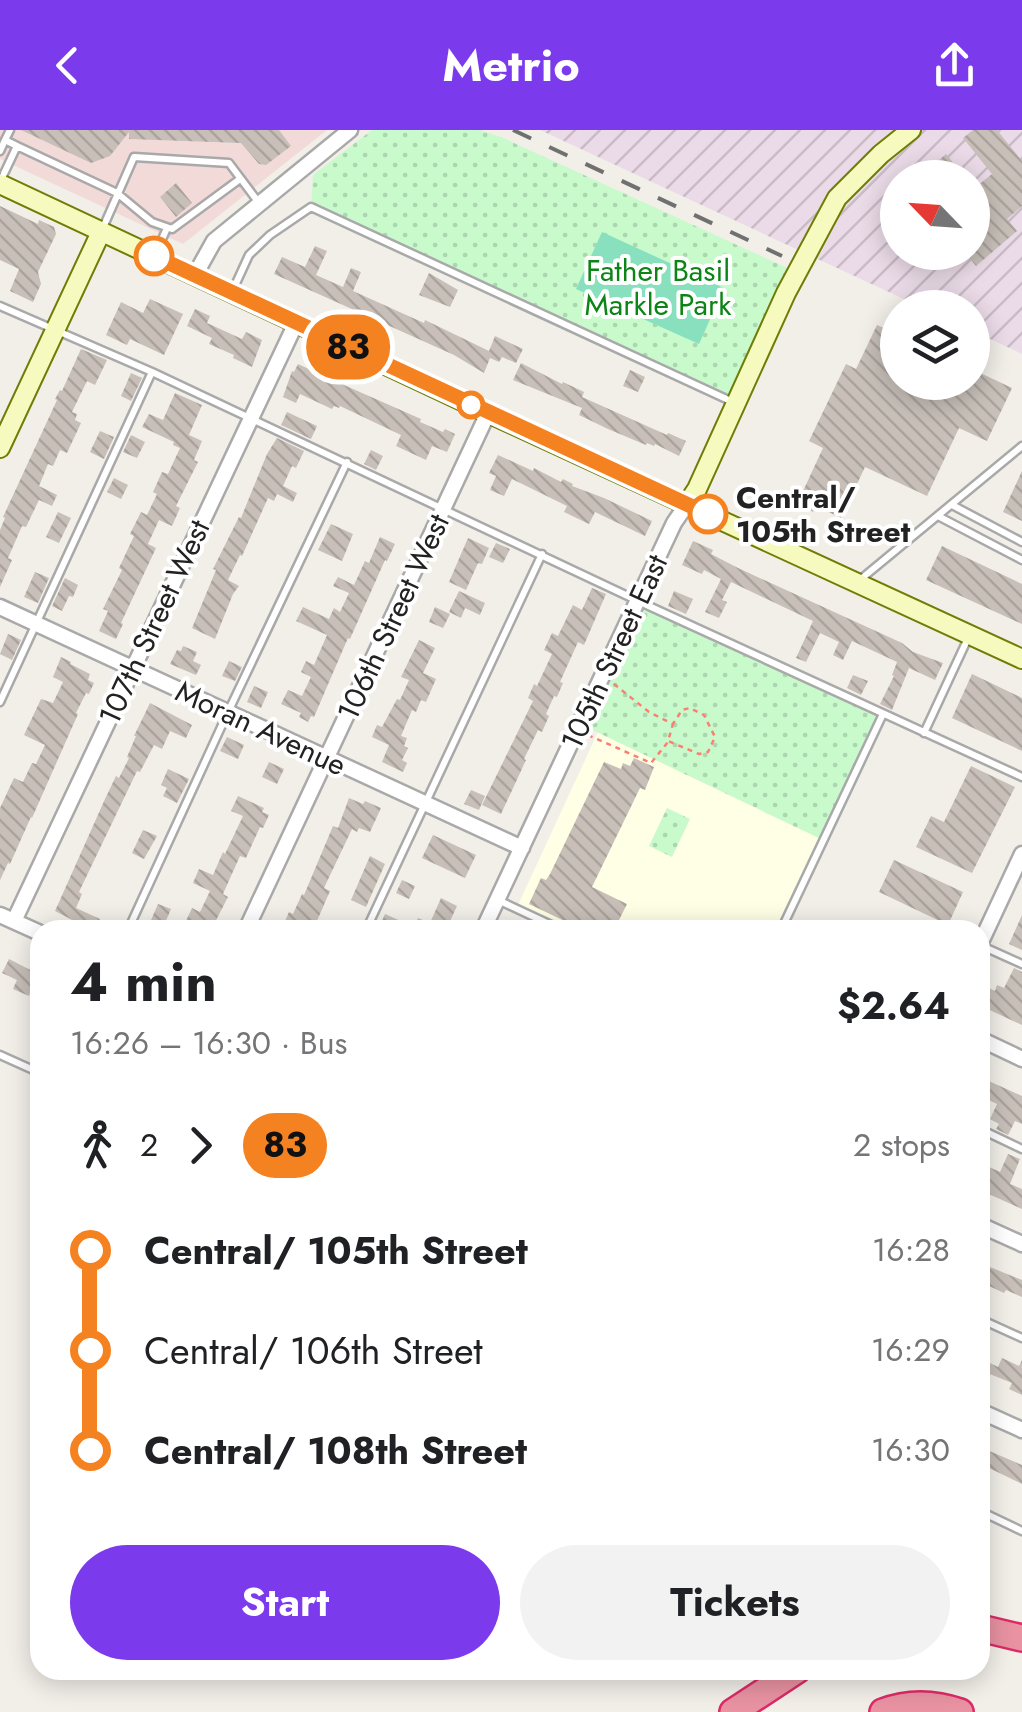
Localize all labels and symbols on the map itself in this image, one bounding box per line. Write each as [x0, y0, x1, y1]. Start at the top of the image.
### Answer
north arrow [880, 160, 990, 270]
unlabelled marker [135, 237, 173, 275]
park label: Father Basil Markle Park [584, 249, 732, 326]
line badge: 83 [303, 314, 393, 380]
unlabelled marker [458, 392, 484, 418]
place label: Central/ 105th Street [736, 476, 911, 553]
marker: Central/ 105th Street [689, 495, 727, 533]
street label: 106th Street West [326, 506, 460, 727]
street label: 107th Street West [88, 512, 221, 732]
street label: 105th Street East [550, 546, 678, 757]
street label: Moran Avenue [169, 670, 353, 786]

